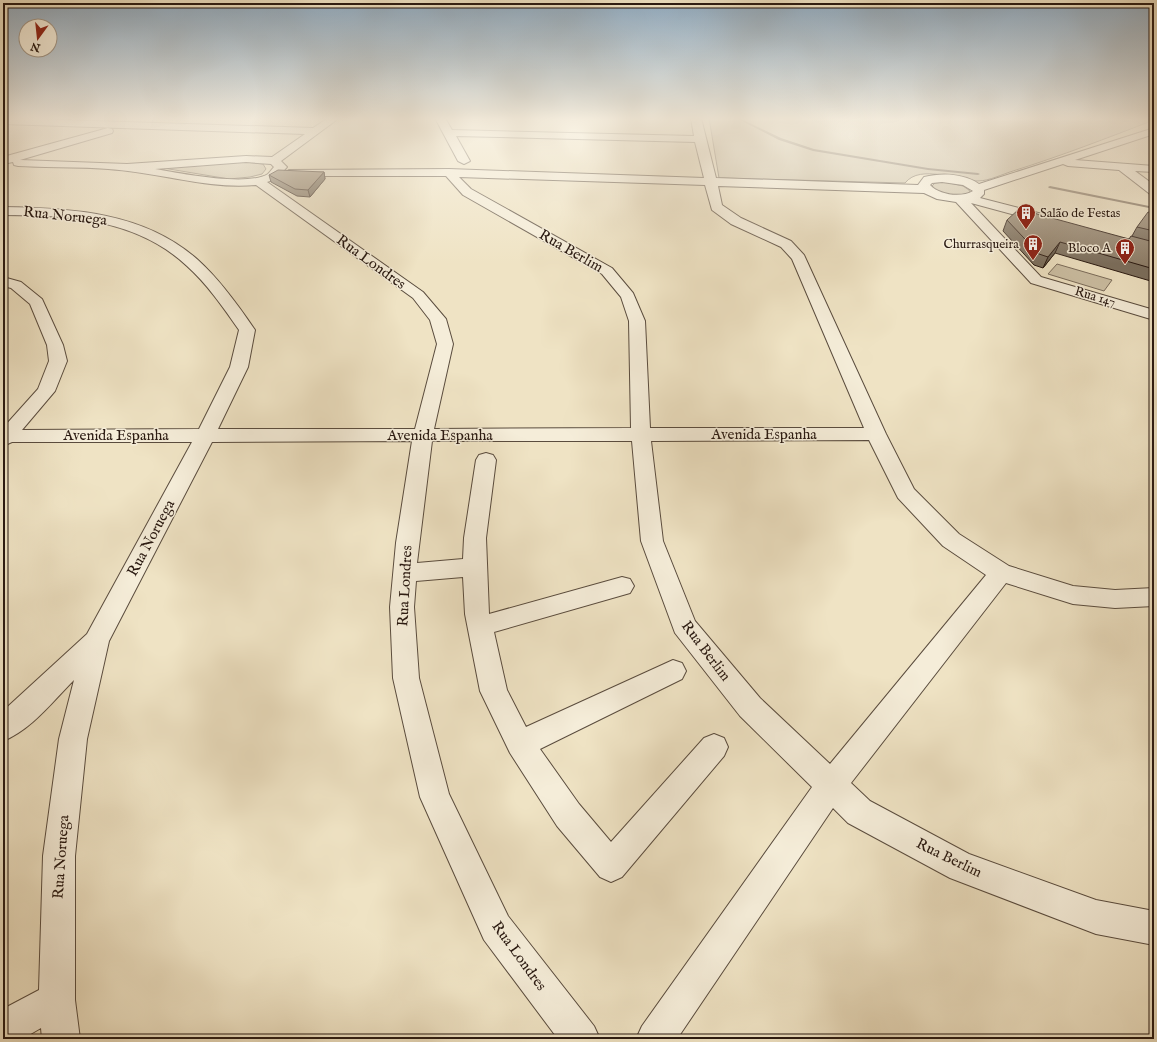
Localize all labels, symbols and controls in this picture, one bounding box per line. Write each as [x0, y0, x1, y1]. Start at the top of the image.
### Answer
north arrow [18, 18, 58, 58]
text: N [29, 39, 43, 55]
street label: Rua Noruega [22, 202, 108, 230]
building icon: Salão de Festas [1015, 202, 1037, 230]
place label: Salão de Festas [1040, 205, 1121, 222]
street label: Rua Berlim [536, 225, 607, 277]
street label: Rua Londres [332, 230, 410, 294]
building icon: Churrasqueira [1022, 233, 1044, 261]
place label: Churrasqueira [943, 236, 1019, 253]
building icon: Bloco A [1114, 237, 1136, 265]
place label: Bloco A [1068, 240, 1112, 257]
street label: Rua 147 [1073, 283, 1117, 311]
street label: Avenida Espanha [710, 425, 817, 444]
street label: Avenida Espanha [62, 426, 169, 445]
street label: Avenida Espanha [386, 426, 493, 445]
street label: Rua Noruega [123, 496, 179, 580]
street label: Rua Londres [393, 545, 417, 627]
street label: Rua Berlim [677, 617, 735, 685]
street label: Rua Noruega [49, 814, 73, 900]
street label: Rua Berlim [913, 834, 985, 882]
street label: Rua Londres [487, 917, 551, 995]

